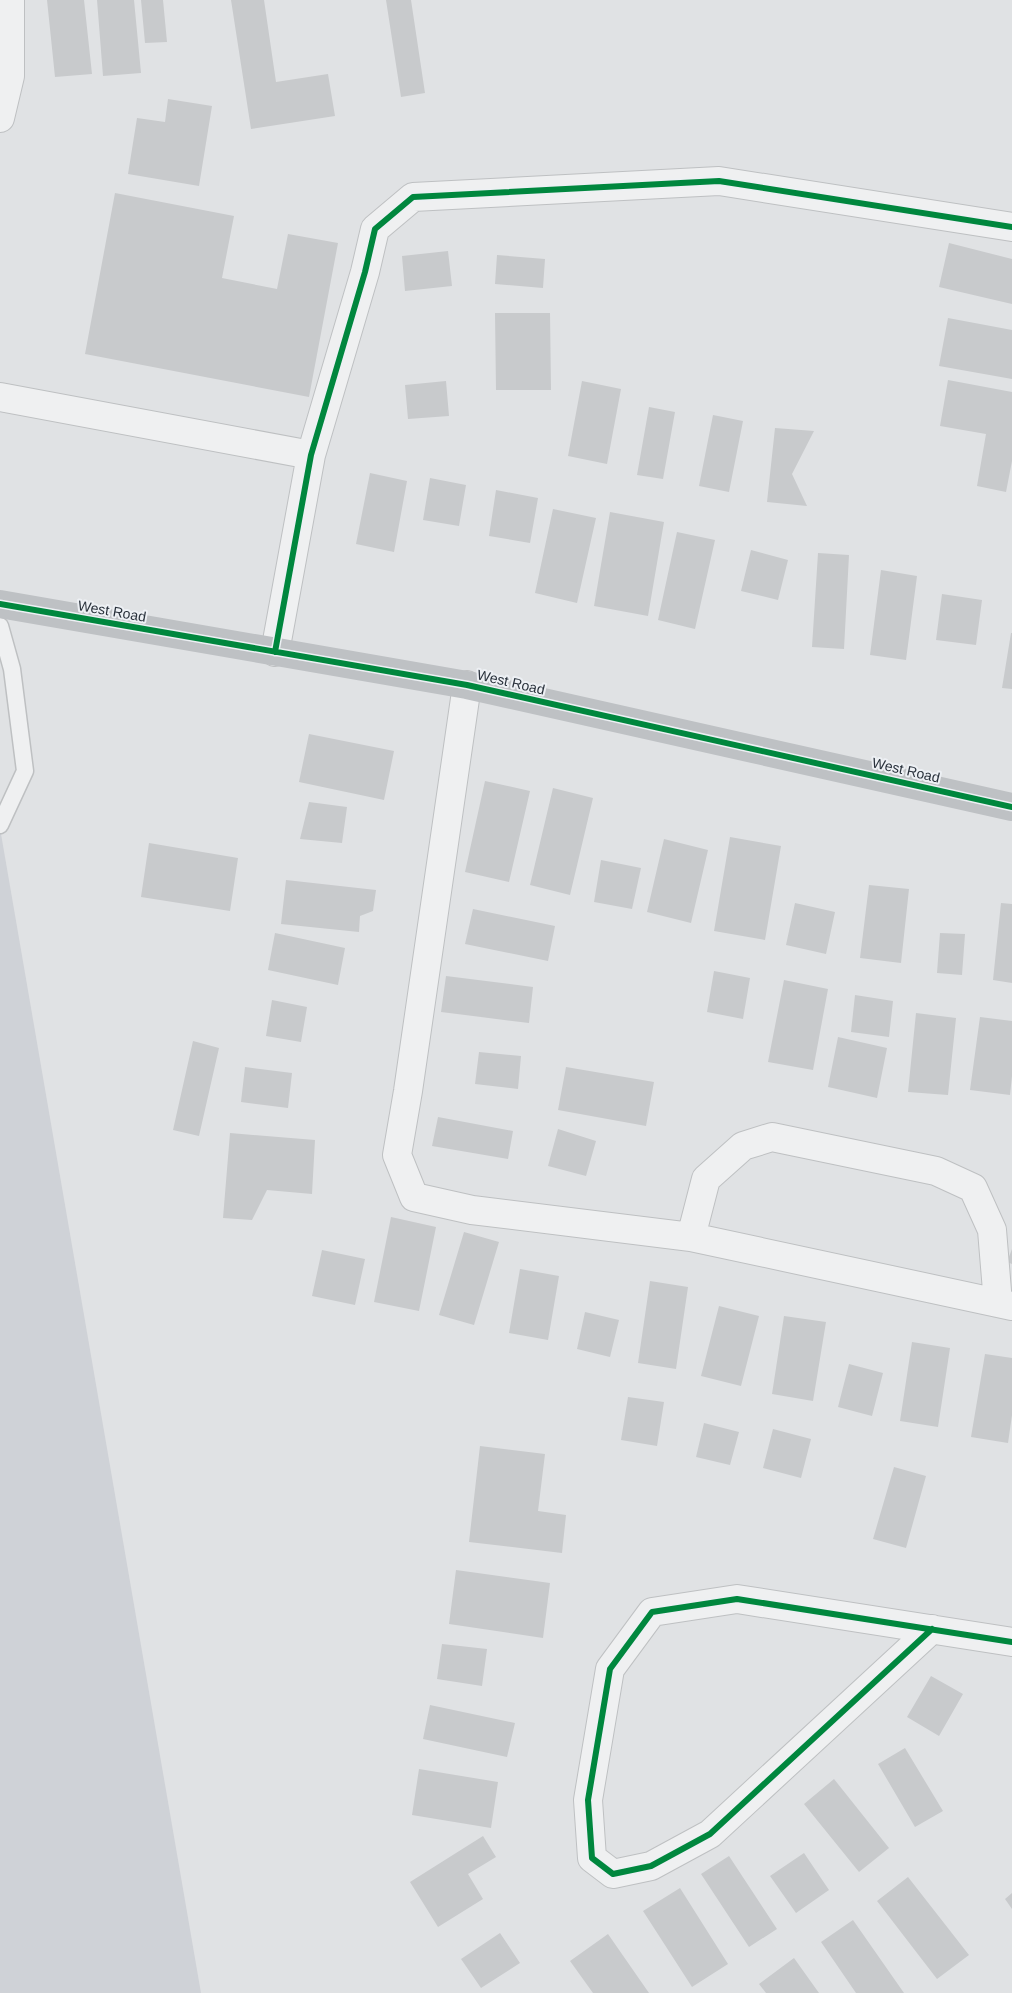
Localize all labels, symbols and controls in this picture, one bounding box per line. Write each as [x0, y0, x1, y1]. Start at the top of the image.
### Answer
street label: West Road [77, 597, 147, 625]
street label: West Road [476, 666, 546, 698]
street label: West Road [871, 754, 941, 786]

